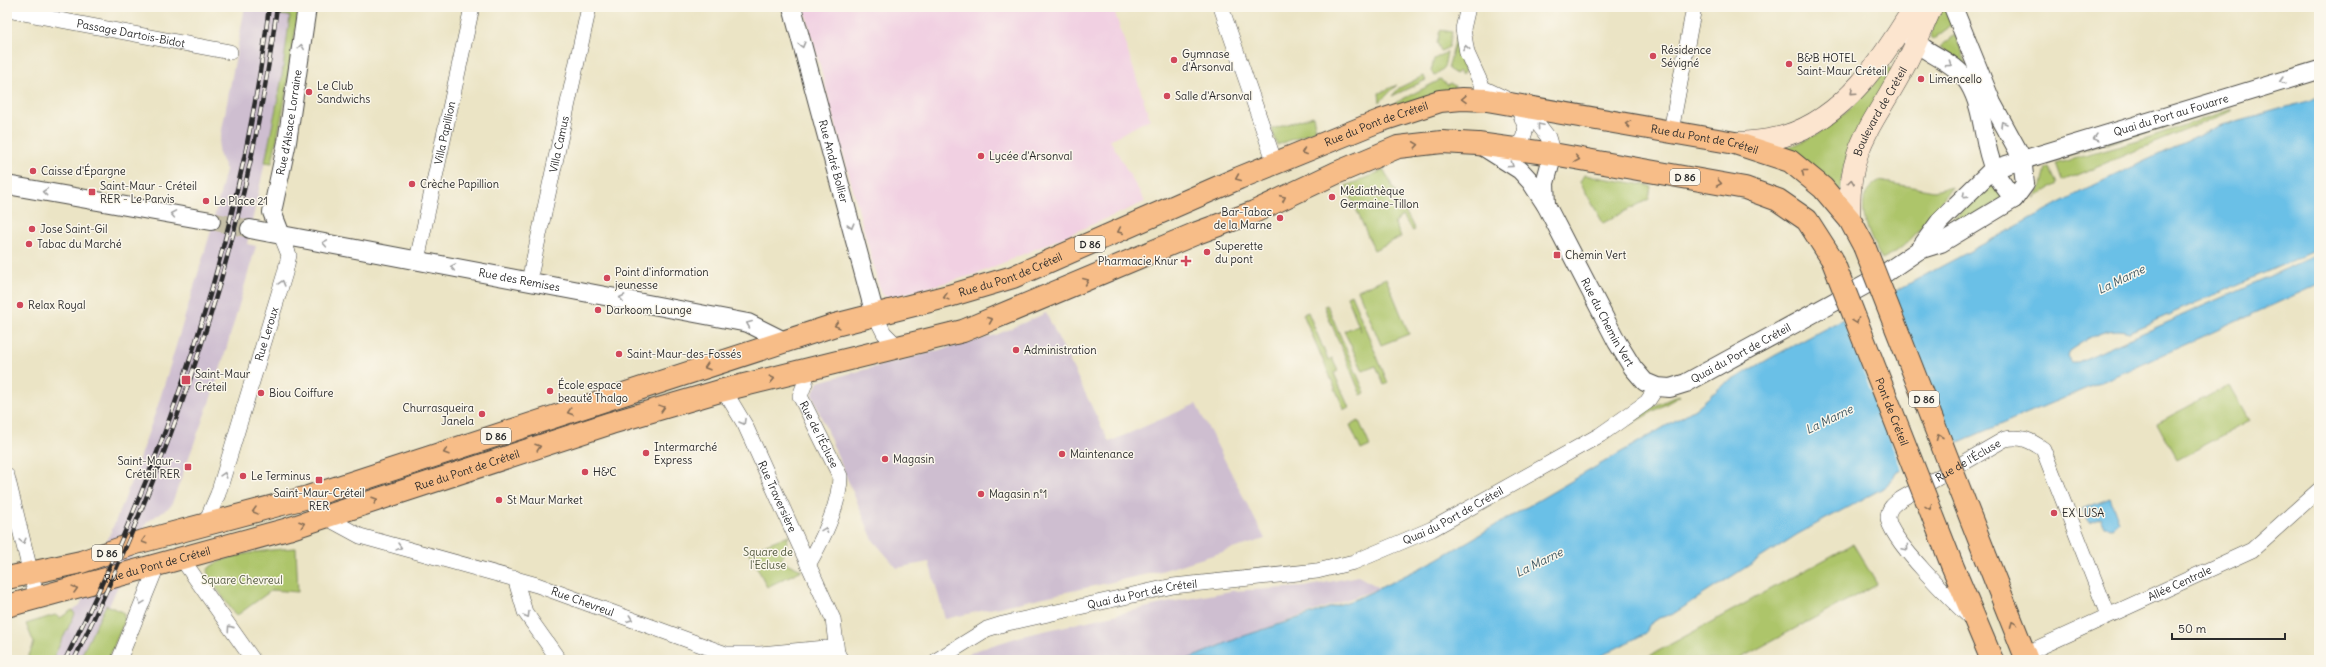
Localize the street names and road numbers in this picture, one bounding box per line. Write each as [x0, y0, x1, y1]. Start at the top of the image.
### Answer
street label: Passage Dartois-Bidot [75, 16, 187, 50]
street label: Boulevard de Créteil [1850, 64, 1910, 158]
street label: Rue d'Alsace Lorraine [273, 69, 305, 176]
street label: Quai du Port au Fouarre [2112, 91, 2230, 139]
street label: Rue du Pont de Créteil [1322, 98, 1430, 149]
street label: Villa Papillion [431, 100, 458, 166]
street label: Villa Camus [546, 115, 572, 174]
street label: Rue André Bollier [816, 118, 852, 205]
street label: Rue du Pont de Créteil [1650, 122, 1760, 157]
road number: D 86 [1670, 169, 1700, 185]
road number: D 86 [1075, 236, 1105, 252]
street label: Rue du Pont de Créteil [957, 249, 1064, 300]
street label: Rue des Remises [477, 265, 561, 294]
street label: Rue du Chemin Vert [1578, 275, 1637, 369]
street label: Rue Leroux [252, 305, 282, 363]
street label: Quai du Port de Créteil [1688, 320, 1793, 386]
street label: Pont de Créteil [1872, 376, 1912, 448]
road number: D 86 [1909, 391, 1939, 407]
street label: Rue de l'Écluse [797, 399, 842, 470]
road number: D 86 [481, 428, 511, 444]
street label: Rue de l'Écluse [1933, 436, 2003, 485]
street label: Rue du Pont de Créteil [413, 446, 521, 494]
street label: Rue Traversière [755, 459, 800, 534]
street label: Quai du Port de Créteil [1401, 484, 1506, 548]
street label: Rue du Pont de Créteil [103, 544, 212, 586]
road number: D 86 [92, 545, 122, 561]
street label: Allée Centrale [2146, 563, 2214, 604]
street label: Quai du Port de Créteil [1086, 577, 1198, 612]
street label: Rue Chevreul [549, 584, 616, 619]

